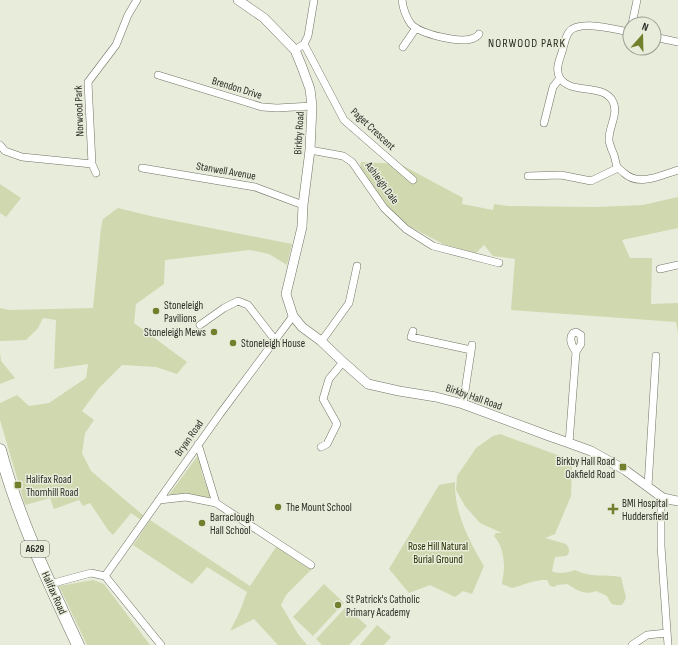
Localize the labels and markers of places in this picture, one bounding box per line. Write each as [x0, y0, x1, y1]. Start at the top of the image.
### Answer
place label: Stoneleigh Pavilions [164, 299, 204, 325]
marker: Stoneleigh Pavilions [151, 306, 161, 316]
place label: Stoneleigh Mews [144, 326, 206, 339]
marker: Stoneleigh Mews [209, 327, 219, 337]
place label: Stoneleigh House [241, 337, 305, 350]
marker: Stoneleigh House [228, 338, 238, 348]
place label: Birkby Hall Road Oakfield Road [556, 455, 615, 481]
marker: Birkby Hall Road Oakfield Road [618, 462, 628, 472]
place label: Halifax Road Thornhill Road [26, 473, 79, 499]
marker: Halifax Road Thornhill Road [13, 480, 23, 490]
place label: BMI Hospital Huddersfield [622, 497, 669, 523]
place label: The Mount School [286, 501, 352, 514]
marker: The Mount School [273, 502, 283, 512]
marker: BMI Hospital Huddersfield [607, 503, 619, 515]
place label: Barraclough Hall School [210, 511, 255, 537]
marker: Barraclough Hall School [197, 518, 207, 528]
place label: St Patrick's Catholic Primary Academy [346, 593, 420, 619]
marker: St Patrick's Catholic Primary Academy [333, 600, 343, 610]

